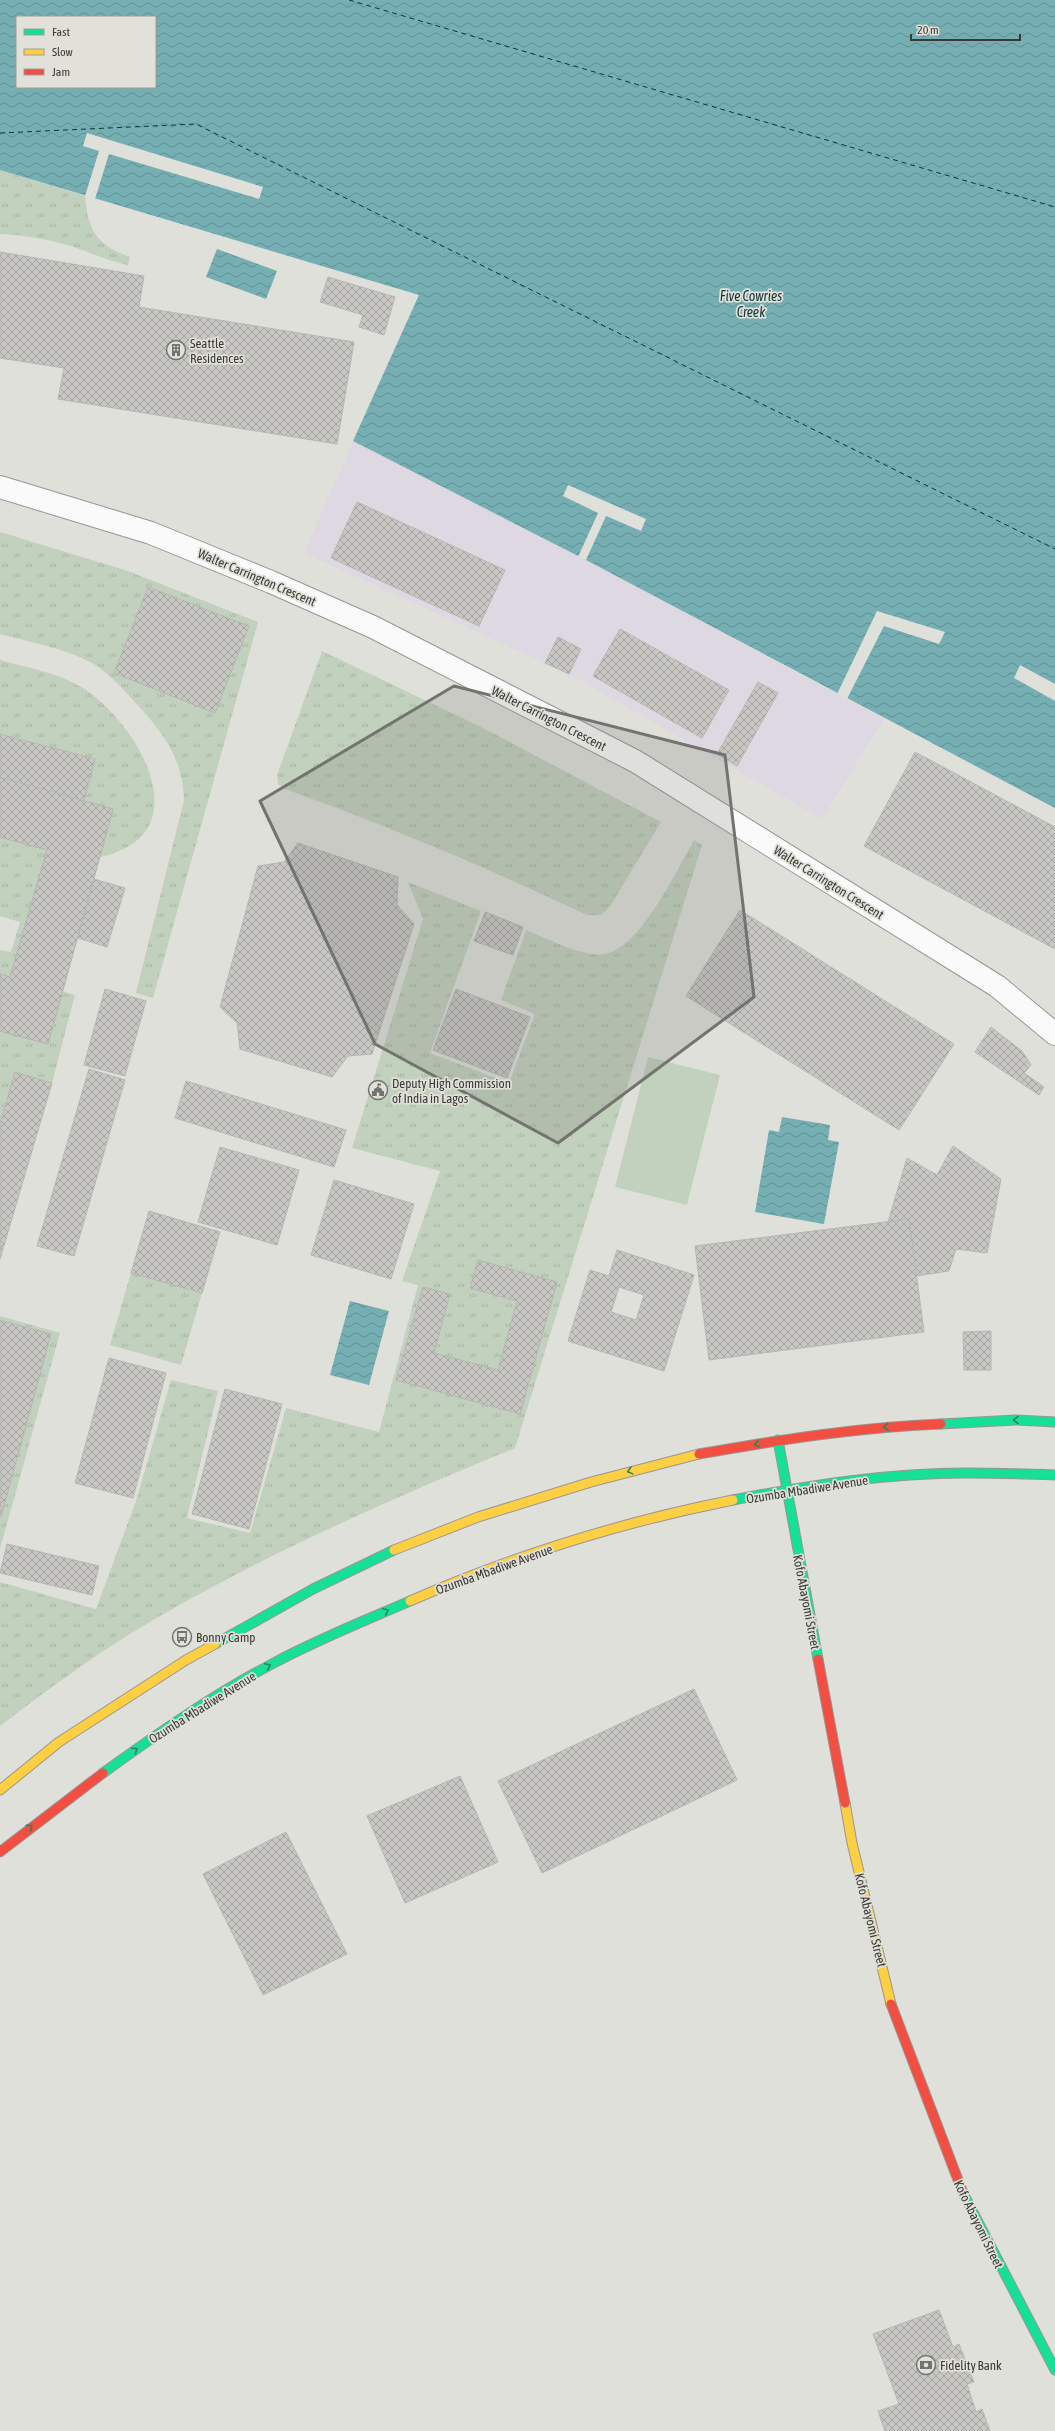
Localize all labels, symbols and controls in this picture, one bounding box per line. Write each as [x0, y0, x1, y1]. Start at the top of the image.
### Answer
legend [16, 16, 156, 88]
scale bar [911, 16, 1020, 42]
text: 20 m [917, 23, 939, 37]
text: Fast [52, 25, 70, 39]
text: Slow [52, 45, 73, 59]
text: Jam [52, 65, 70, 79]
water label: Five Cowries Creek [720, 288, 782, 320]
place label: Seattle Residences [190, 336, 244, 366]
building icon: Seattle Residences [165, 339, 187, 361]
street label: Walter Carrington Crescent [195, 546, 318, 609]
street label: Walter Carrington Crescent [489, 683, 609, 754]
street label: Walter Carrington Crescent [771, 842, 887, 923]
place label: Deputy High Commission of India in Lagos [392, 1076, 511, 1106]
public building icon: Deputy High Commission of India in Lagos [367, 1079, 389, 1101]
one-way arrow [1013, 1416, 1019, 1424]
one-way arrow [883, 1422, 889, 1431]
one-way arrow [754, 1439, 761, 1448]
one-way arrow [627, 1466, 634, 1475]
street label: Ozumba Mbadiwe Avenue [745, 1472, 869, 1507]
street label: Ozumba Mbadiwe Avenue [434, 1541, 555, 1598]
street label: Kofo Abayomi Street [790, 1553, 823, 1651]
one-way arrow [382, 1608, 390, 1616]
bus stop icon: Bonny Camp [171, 1626, 193, 1648]
place label: Bonny Camp [196, 1630, 255, 1645]
one-way arrow [264, 1663, 272, 1671]
street label: Ozumba Mbadiwe Avenue [146, 1668, 259, 1746]
one-way arrow [130, 1748, 137, 1755]
one-way arrow [26, 1824, 33, 1832]
street label: Kofo Abayomi Street [852, 1872, 889, 1969]
street label: Kofo Abayomi Street [951, 2178, 1007, 2271]
bank icon: Fidelity Bank [915, 2354, 937, 2376]
place label: Fidelity Bank [940, 2358, 1002, 2373]

